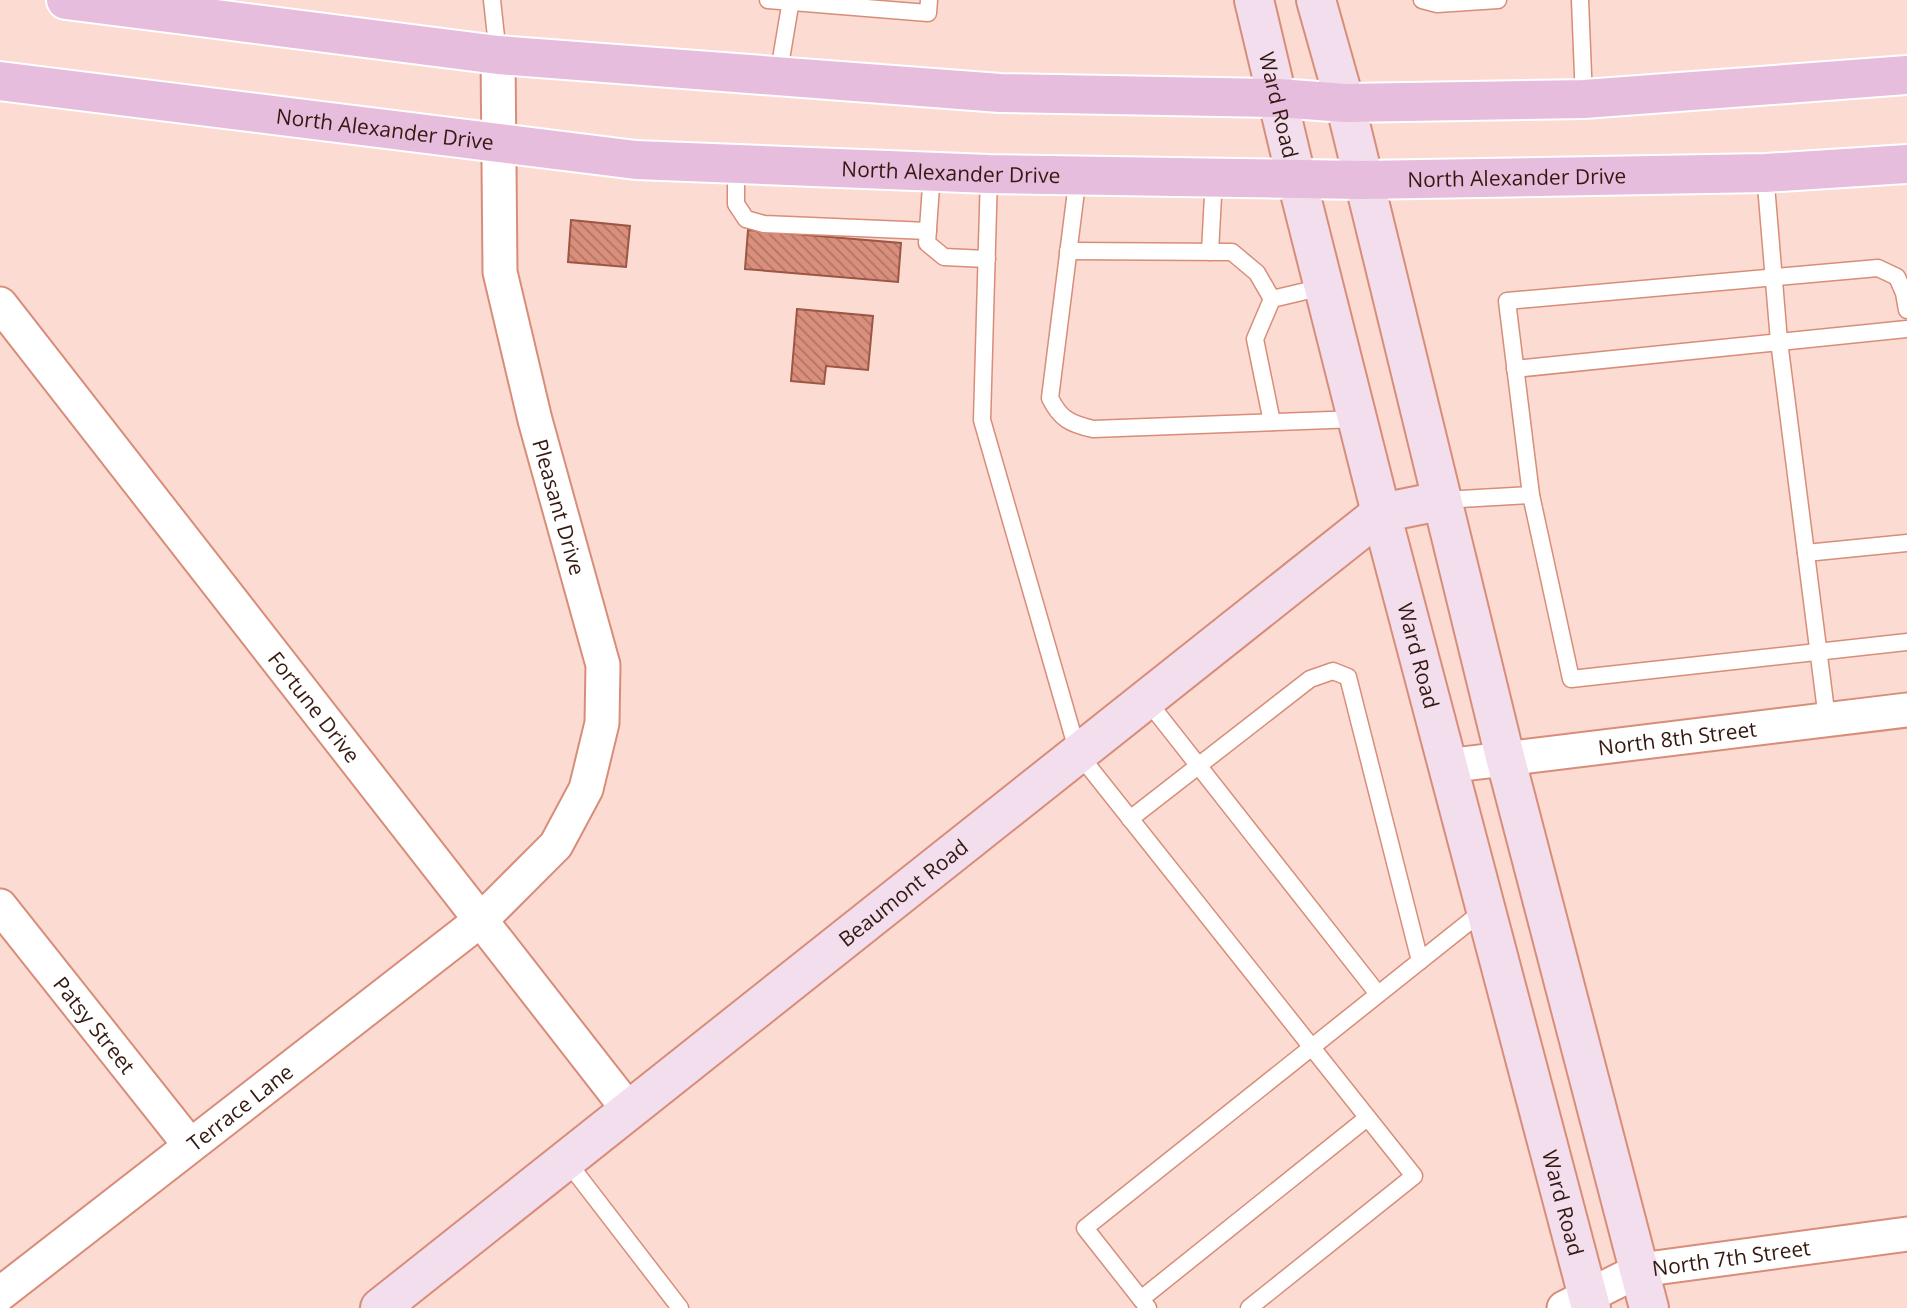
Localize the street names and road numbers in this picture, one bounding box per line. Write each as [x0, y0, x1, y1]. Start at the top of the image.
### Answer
street label: Ward Road [1253, 49, 1305, 161]
street label: North Alexander Drive [275, 101, 495, 156]
street label: North Alexander Drive [841, 154, 1061, 189]
street label: North Alexander Drive [1407, 161, 1627, 193]
street label: Pleasant Drive [526, 436, 592, 578]
street label: Ward Road [1391, 600, 1446, 711]
street label: Fortune Drive [262, 645, 367, 768]
street label: North 8th Street [1596, 714, 1758, 761]
street label: Beaumont Road [833, 832, 974, 953]
street label: Patsy Street [47, 971, 142, 1079]
street label: Terrace Lane [181, 1057, 299, 1157]
street label: Ward Road [1536, 1147, 1591, 1259]
street label: North 7th Street [1650, 1233, 1812, 1282]

